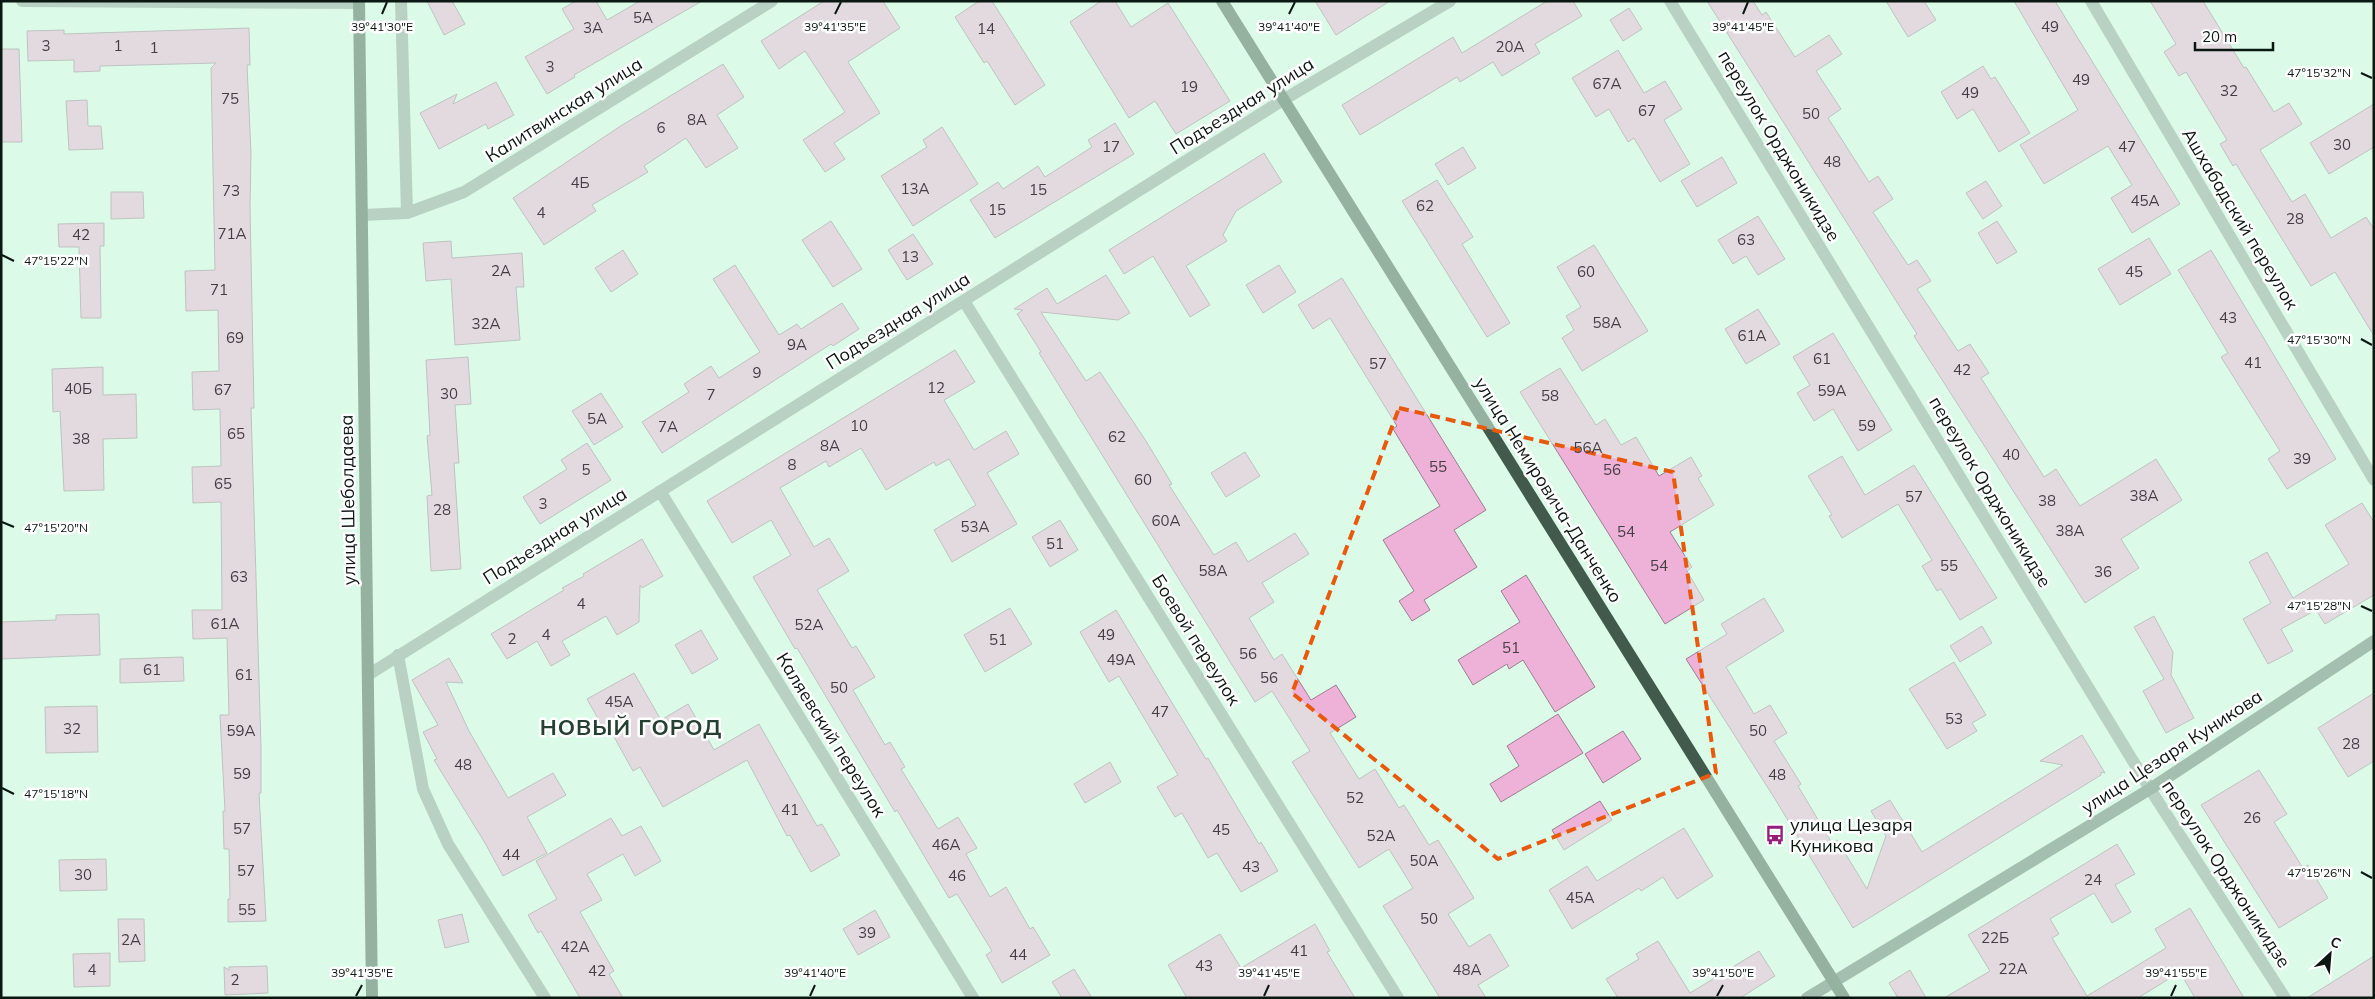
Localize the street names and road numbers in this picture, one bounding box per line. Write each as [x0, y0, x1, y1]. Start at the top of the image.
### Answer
street label: переулок Орджоникидзе [1713, 46, 1846, 245]
street label: Калитвинская улица [481, 52, 646, 167]
street label: Подъездная улица [1165, 52, 1318, 159]
street label: Ашхабадский переулок [2177, 124, 2304, 314]
street label: Подъездная улица [821, 267, 974, 374]
street label: улица Немировича-Данченко [1469, 373, 1627, 607]
street label: переулок Орджоникидзе [1924, 392, 2057, 591]
street label: улица Шеболдаева [335, 414, 360, 586]
street label: Подъездная улица [478, 482, 631, 589]
street label: Боевой переулок [1147, 570, 1246, 710]
street label: Каляевский переулок [771, 648, 892, 821]
street label: улица Цезаря Куникова [2077, 684, 2266, 819]
street label: переулок Орджоникидзе [2157, 776, 2296, 972]

